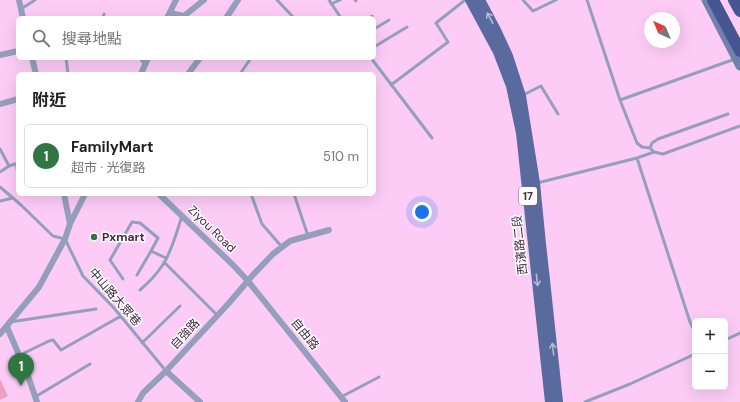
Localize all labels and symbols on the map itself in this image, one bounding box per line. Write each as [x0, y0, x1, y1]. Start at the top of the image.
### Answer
one-way arrow [485, 12, 493, 24]
north arrow [644, 12, 680, 48]
road number: 17 [519, 187, 537, 205]
street label: Ziyou Road [185, 202, 239, 256]
your location [412, 202, 432, 222]
street label: 西濱路二段 [509, 214, 531, 276]
place label: Pxmart [102, 229, 145, 245]
marker: Pxmart [89, 232, 99, 242]
street label: 中山路大眾巷 [85, 265, 145, 329]
one-way arrow [533, 273, 541, 286]
street label: 自強路 [167, 315, 203, 353]
street label: 自由路 [287, 315, 323, 353]
one-way arrow [549, 343, 557, 356]
pin: 1 [8, 353, 34, 386]

